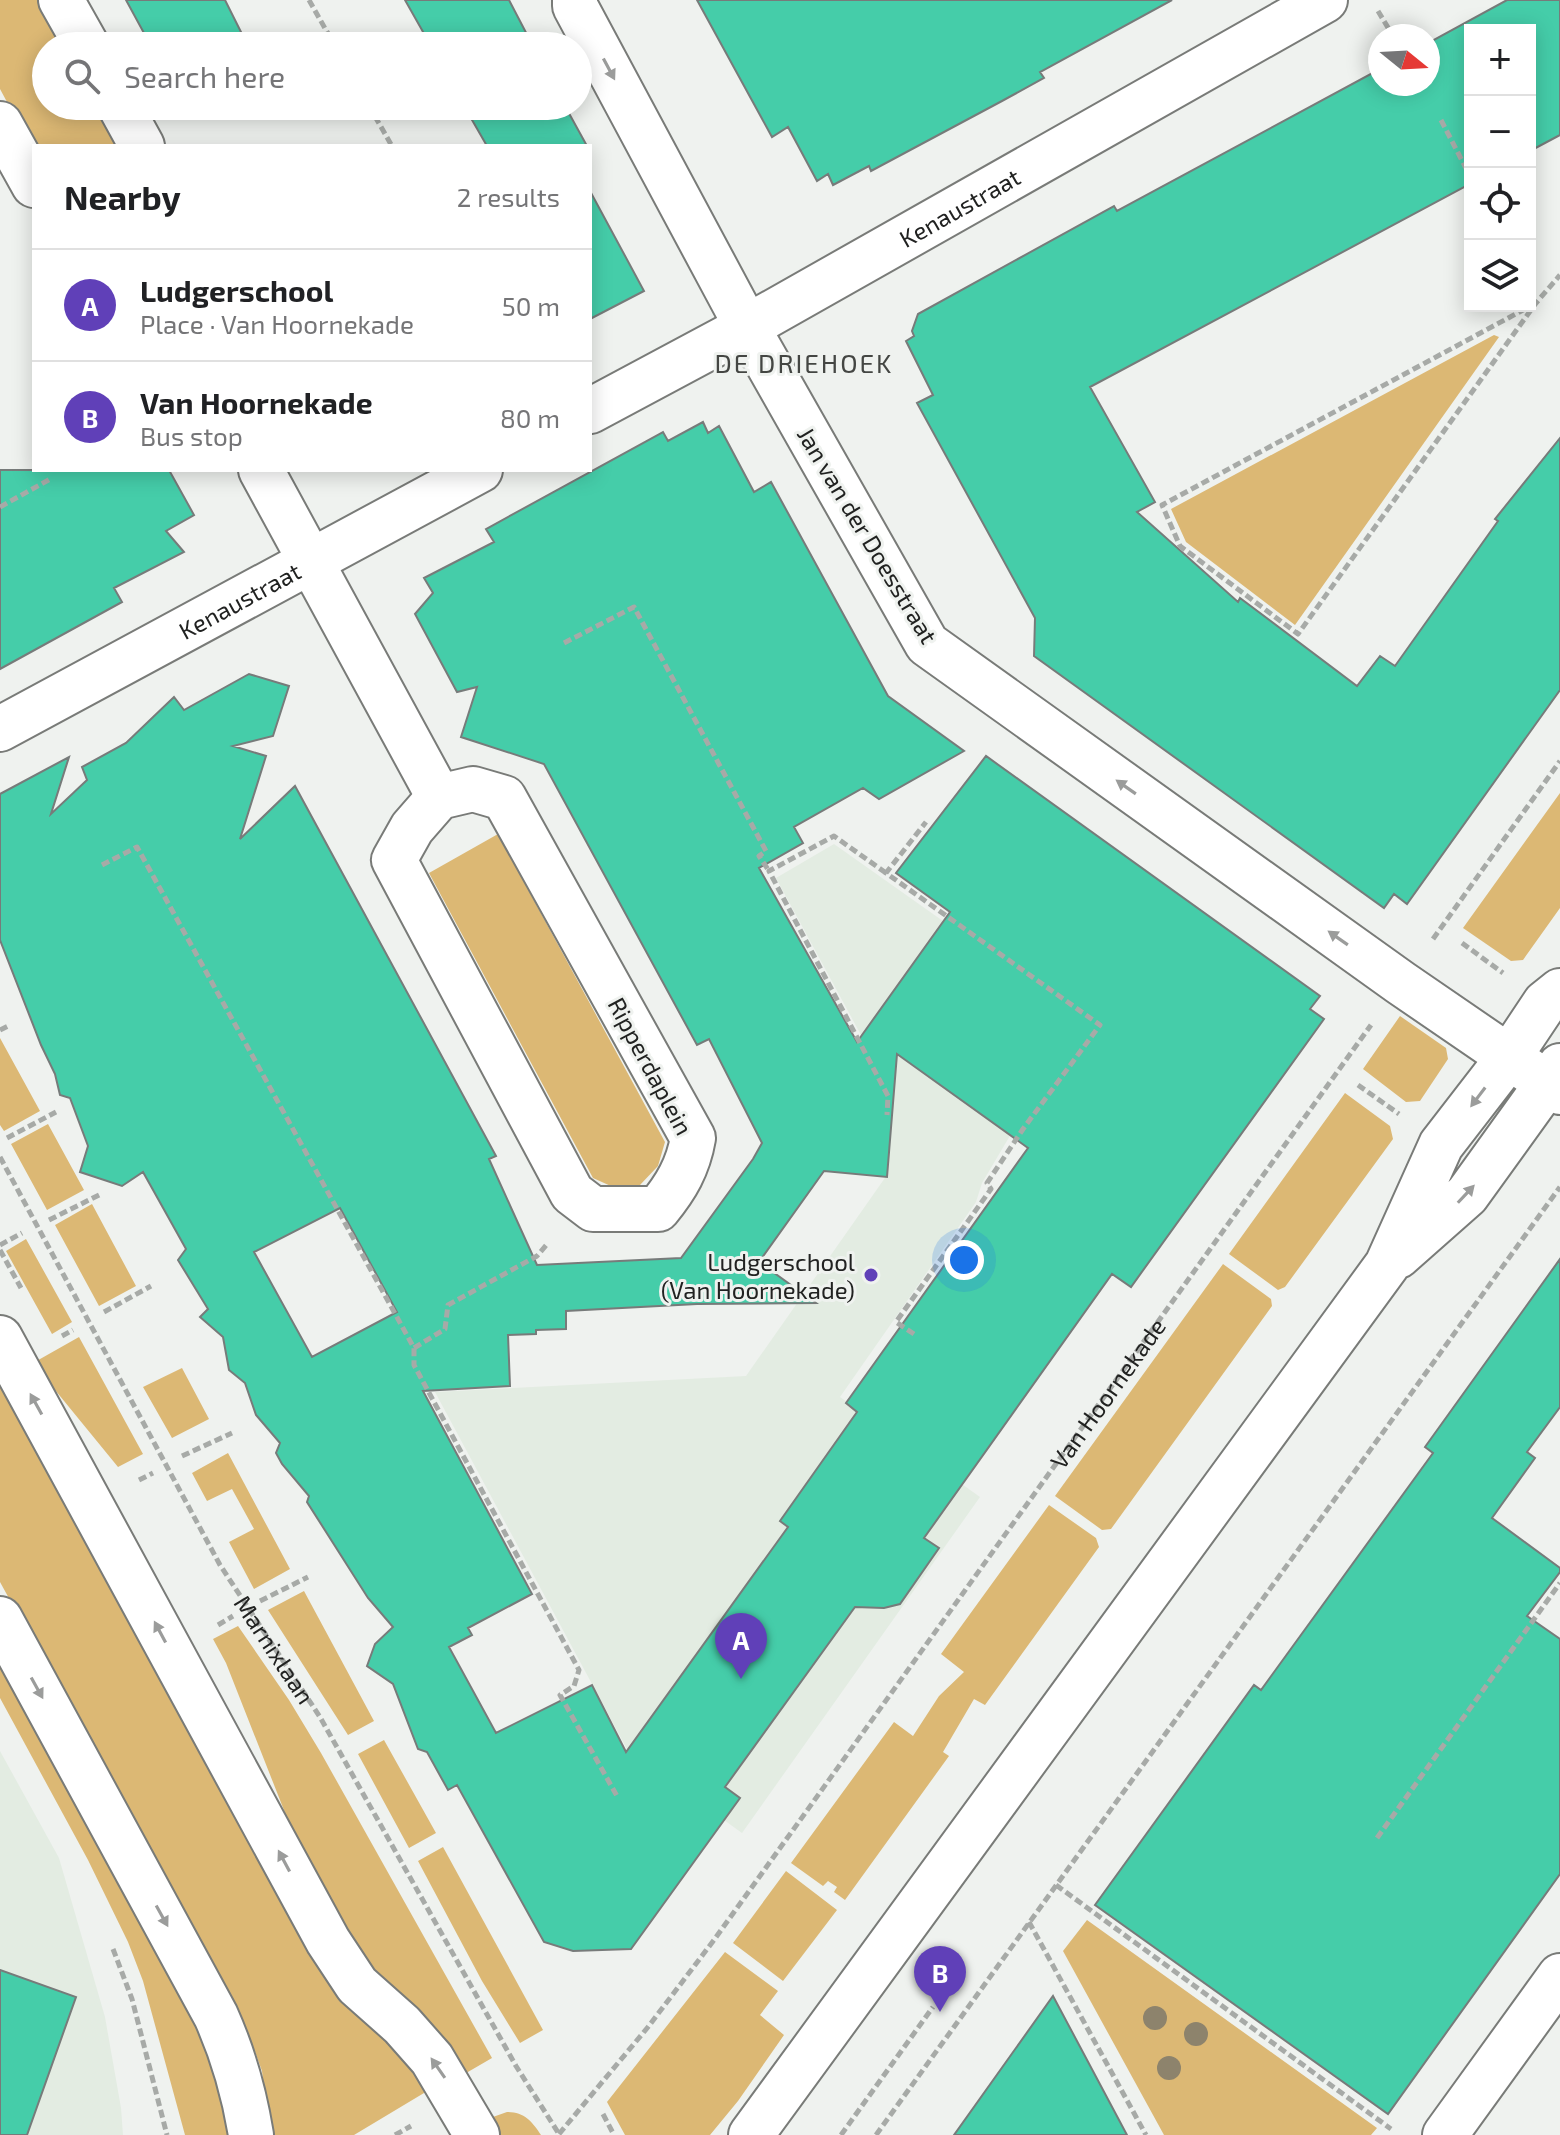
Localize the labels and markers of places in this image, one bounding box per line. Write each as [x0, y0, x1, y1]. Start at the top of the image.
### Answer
place label: Ludgerschool (Van Hoornekade) [661, 1247, 855, 1304]
marker: Ludgerschool (Van Hoornekade) [862, 1266, 880, 1284]
pin: A [715, 1613, 767, 1679]
pin: B [914, 1946, 966, 2012]

